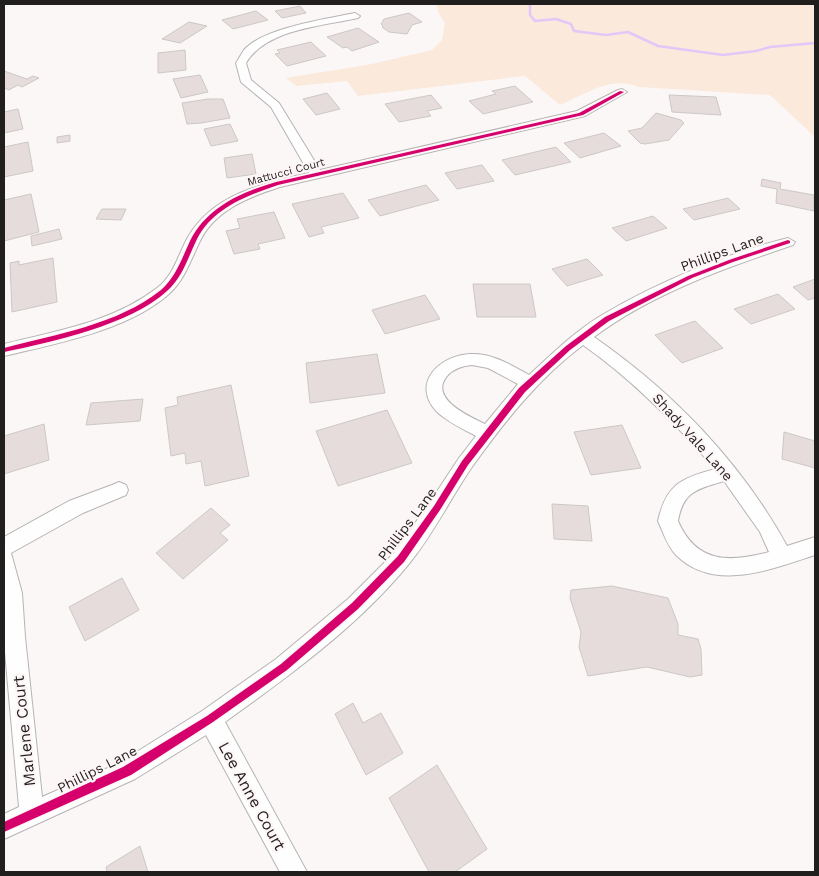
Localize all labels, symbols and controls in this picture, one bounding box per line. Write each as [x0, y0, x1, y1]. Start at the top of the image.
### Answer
street label: Mattucci Court [246, 155, 326, 189]
street label: Phillips Lane [678, 230, 766, 274]
street label: Shady Vale Lane [650, 390, 736, 484]
street label: Phillips Lane [374, 484, 440, 564]
street label: Marlene Court [9, 674, 39, 787]
street label: Lee Anne Court [214, 739, 290, 854]
street label: Phillips Lane [55, 742, 139, 796]

